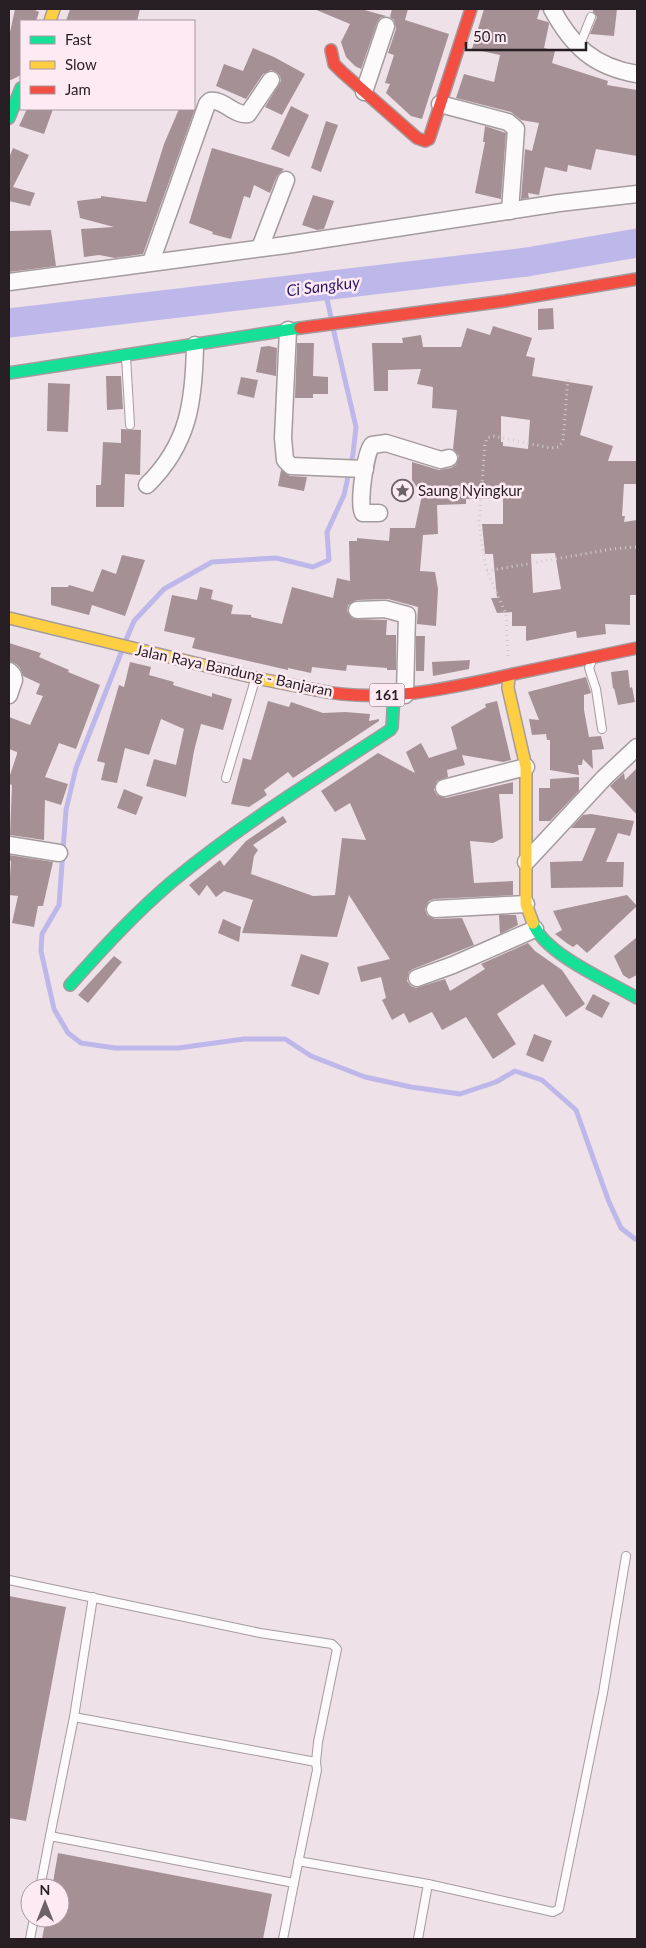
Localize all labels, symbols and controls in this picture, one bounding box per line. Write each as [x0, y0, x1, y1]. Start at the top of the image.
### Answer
legend [20, 20, 195, 110]
scale bar [466, 20, 586, 52]
text: 50 m [473, 27, 507, 45]
text: Fast [65, 30, 92, 48]
text: Slow [65, 55, 97, 73]
text: Jam [65, 80, 91, 98]
water label: Ci Sangkuy [285, 272, 361, 299]
place icon: Saung Nyingkur [390, 479, 414, 503]
place label: Saung Nyingkur [418, 481, 523, 499]
street label: Jalan Raya Bandung - Banjaran [134, 640, 335, 700]
road number: 161 [370, 684, 404, 706]
north arrow [20, 1878, 70, 1928]
text: N [40, 1881, 50, 1898]

